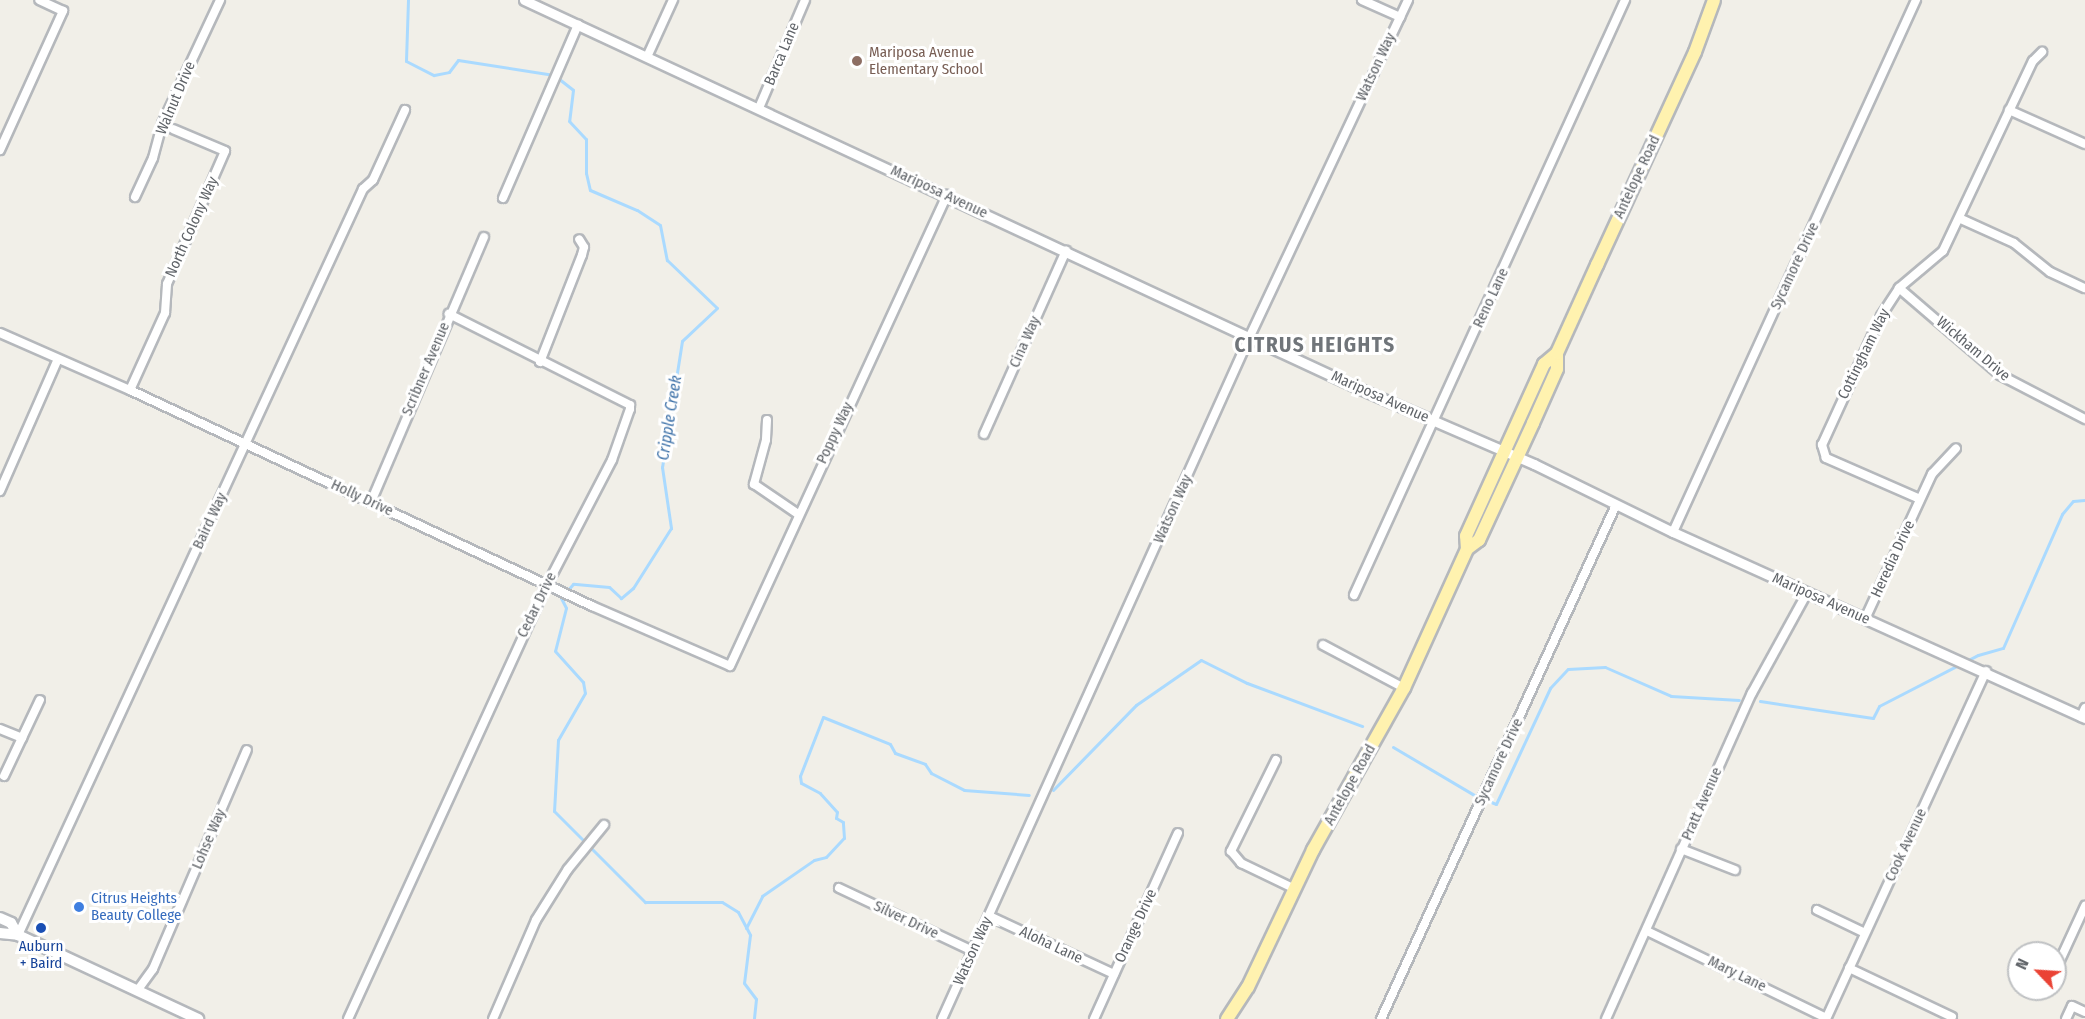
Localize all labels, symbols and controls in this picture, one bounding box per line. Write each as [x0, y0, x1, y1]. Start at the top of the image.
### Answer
street label: Barca Lane [761, 20, 803, 88]
street label: Watson Way [1352, 30, 1400, 104]
place label: Mariposa Avenue Elementary School [869, 43, 983, 78]
marker: Mariposa Avenue Elementary School [850, 54, 864, 68]
street label: Walnut Drive [153, 59, 199, 137]
street label: Antelope Road [1610, 133, 1664, 221]
street label: Mariposa Avenue [888, 162, 990, 222]
street label: North Colony Way [162, 174, 222, 280]
street label: Sycamore Drive [1767, 219, 1823, 313]
street label: Reno Lane [1469, 265, 1513, 331]
street label: Cottingham Way [1834, 306, 1894, 402]
street label: Cina Way [1006, 313, 1044, 371]
street label: Wickham Drive [1933, 313, 2013, 385]
street label: Scribner Avenue [398, 319, 454, 419]
district label: CITRUS HEIGHTS [1234, 332, 1396, 358]
street label: Mariposa Avenue [1328, 367, 1432, 427]
water label: Cripple Creek [654, 374, 686, 462]
street label: Poppy Way [813, 399, 857, 467]
street label: Watson Way [1150, 472, 1196, 546]
street label: Holly Drive [328, 476, 396, 520]
street label: Baird Way [189, 490, 231, 552]
street label: Heredia Drive [1867, 518, 1919, 600]
street label: Cedar Drive [513, 569, 561, 641]
street label: Mariposa Avenue [1769, 569, 1873, 629]
street label: Sycamore Drive [1471, 715, 1527, 809]
street label: Antelope Road [1320, 741, 1380, 829]
street label: Pratt Avenue [1678, 765, 1726, 843]
street label: Lohse Way [188, 806, 230, 872]
street label: Cook Avenue [1881, 806, 1931, 884]
street label: Orange Drive [1111, 886, 1161, 966]
place label: Citrus Heights Beauty College [91, 889, 181, 924]
street label: Silver Drive [871, 897, 941, 943]
marker: Citrus Heights Beauty College [72, 900, 86, 914]
street label: Watson Way [950, 914, 996, 988]
marker: Auburn + Baird [34, 921, 48, 935]
street label: Aloha Lane [1017, 923, 1085, 967]
place label: Auburn + Baird [19, 937, 63, 972]
north arrow [2007, 941, 2067, 1001]
street label: Mary Lane [1705, 952, 1769, 996]
text: N [2011, 956, 2033, 972]

